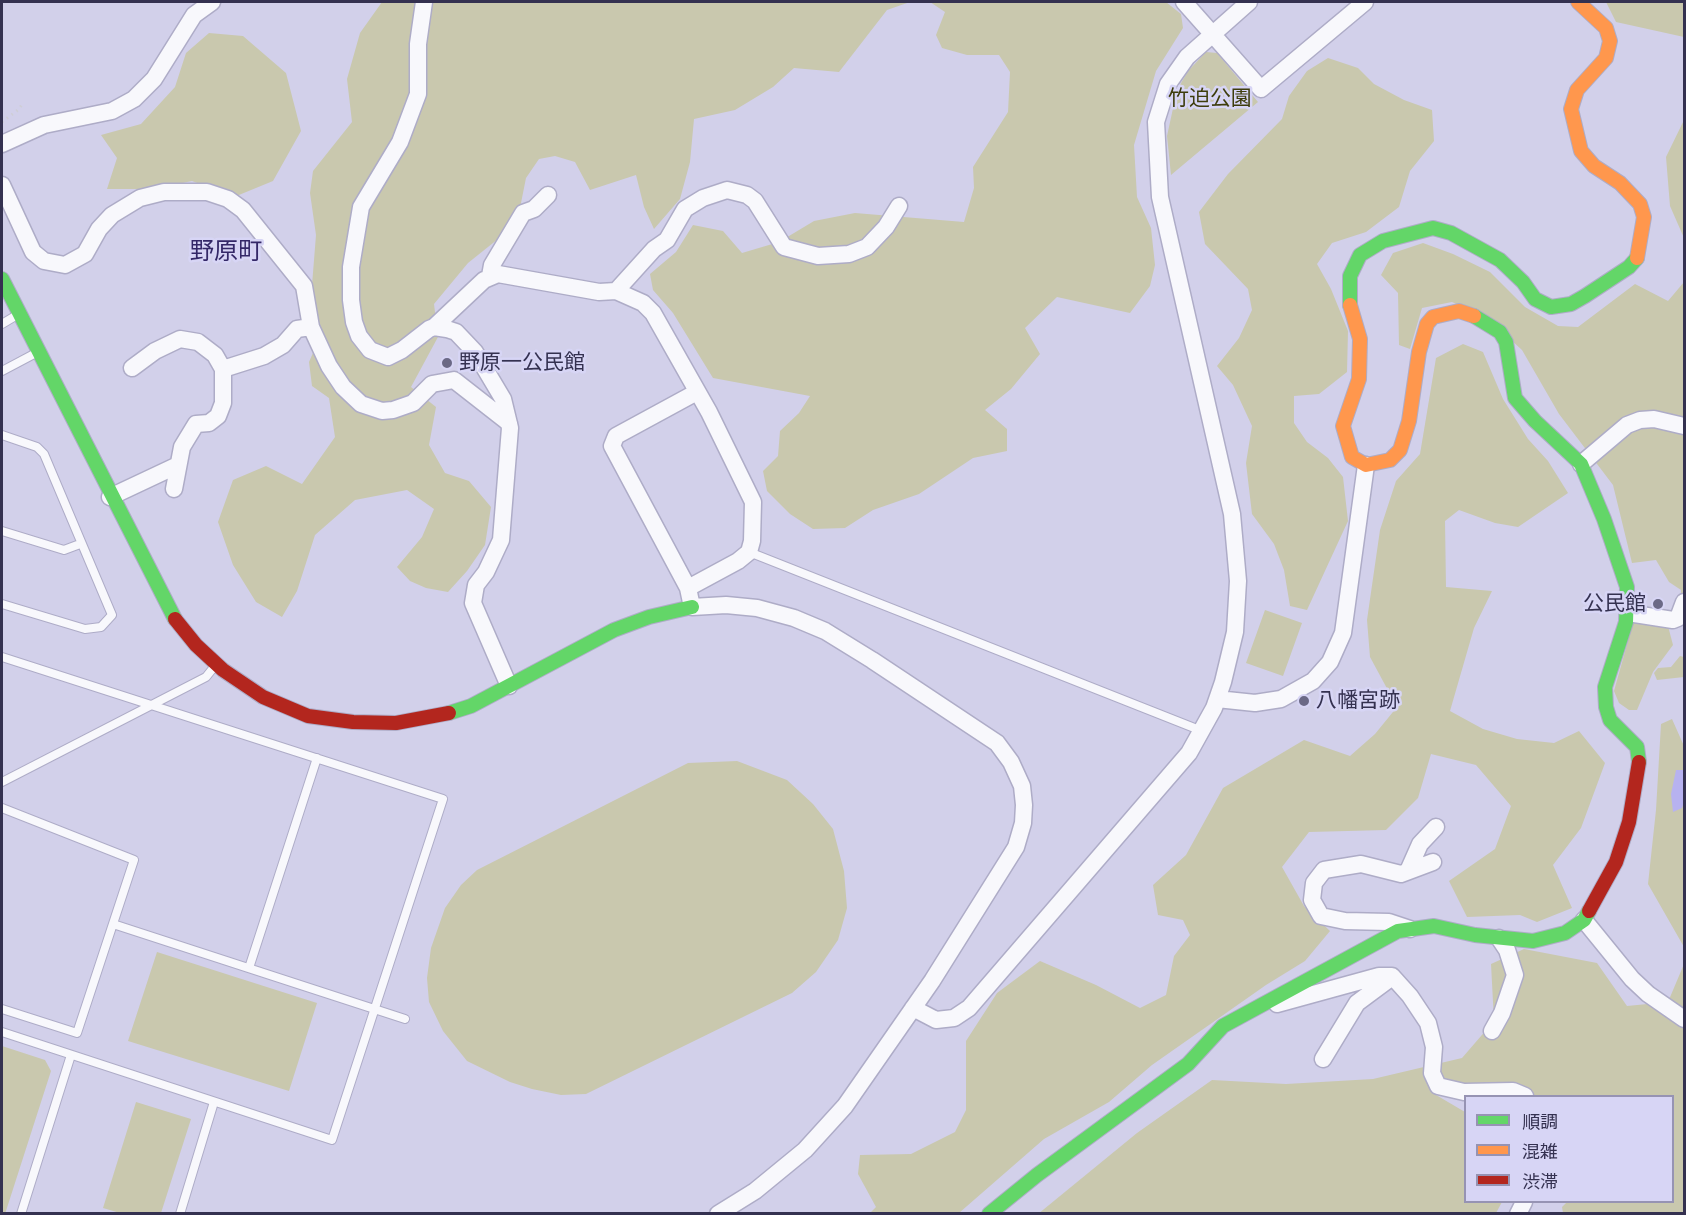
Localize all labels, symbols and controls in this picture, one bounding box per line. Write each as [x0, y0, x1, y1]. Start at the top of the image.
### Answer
park label: 竹迫公園 [1168, 86, 1252, 112]
district label: 野原町 [190, 238, 262, 266]
place label: 野原一公民館 [459, 350, 585, 376]
marker: 野原一公民館 [440, 356, 454, 370]
place label: 公民館 [1583, 591, 1646, 617]
marker: 公民館 [1651, 597, 1665, 611]
place label: 八幡宮跡 [1316, 688, 1400, 714]
marker: 八幡宮跡 [1297, 694, 1311, 708]
legend [1464, 1095, 1674, 1203]
text: 順調 [1522, 1110, 1558, 1133]
text: 混雑 [1522, 1140, 1558, 1163]
text: 渋滞 [1522, 1170, 1558, 1193]

